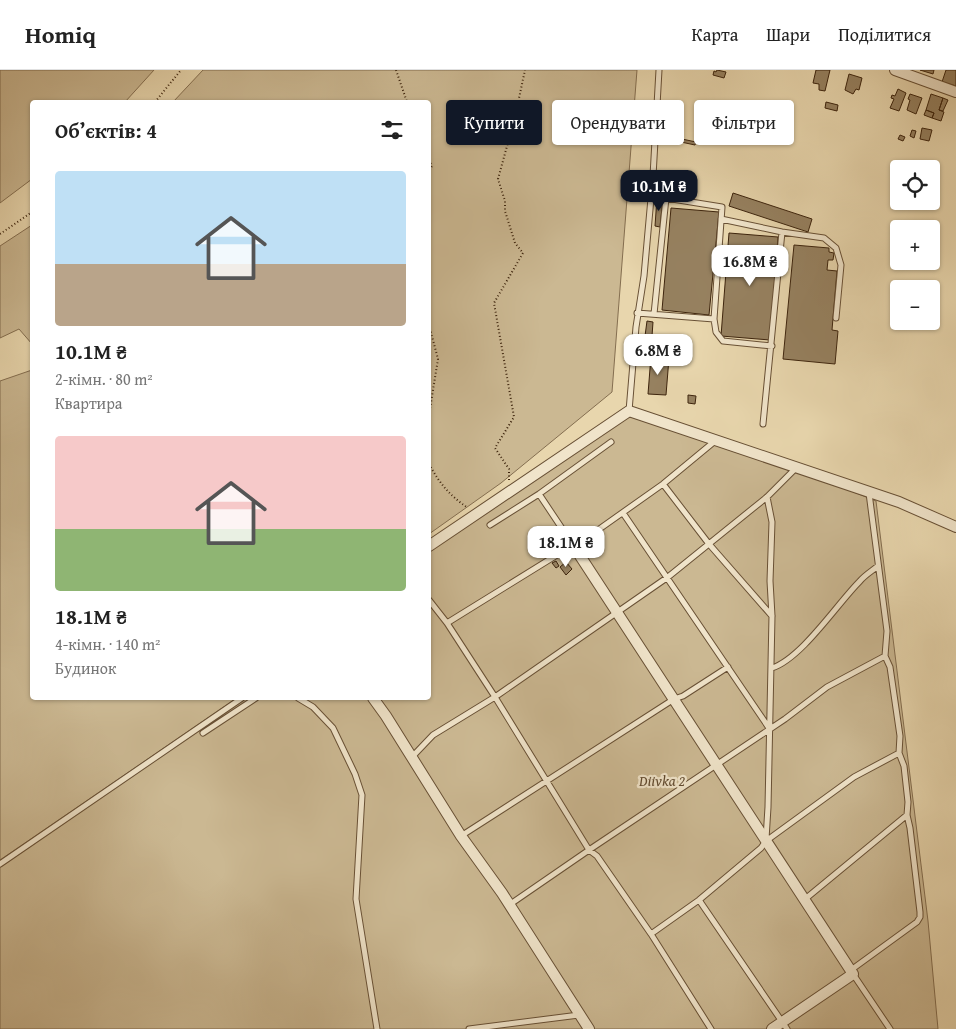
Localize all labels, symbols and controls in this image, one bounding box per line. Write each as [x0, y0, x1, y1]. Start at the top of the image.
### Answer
text: Homiq [25, 17, 96, 52]
text: Карта [692, 21, 738, 48]
text: Шари [766, 21, 810, 48]
text: Поділитися [838, 21, 931, 48]
chip: Купити [446, 100, 542, 145]
chip: Орендувати [552, 100, 684, 145]
chip: Фільтри [694, 100, 794, 145]
text: Об’єктів: 4 [55, 115, 157, 146]
icon: filters [378, 116, 406, 144]
map controls [890, 160, 940, 330]
button: locate [890, 160, 940, 210]
pin: 10.1M ₴ [613, 170, 705, 212]
text: 10.1M ₴ [632, 174, 686, 198]
icon: home [186, 203, 276, 293]
button: + [890, 220, 940, 270]
pin: 16.8M ₴ [704, 244, 796, 287]
text: 16.8M ₴ [723, 249, 777, 273]
button: − [890, 280, 940, 330]
pin: 6.8M ₴ [617, 334, 699, 376]
text: 10.1M ₴ [55, 336, 127, 367]
text: 6.8M ₴ [635, 338, 681, 362]
text: 2-кімн. · 80 m² [55, 367, 153, 391]
text: Квартира [55, 391, 122, 415]
icon: home [186, 468, 276, 558]
pin: 18.1M ₴ [520, 526, 612, 568]
text: 18.1M ₴ [539, 530, 593, 554]
text: 18.1M ₴ [55, 601, 127, 632]
text: 4-кімн. · 140 m² [55, 632, 160, 656]
text: Будинок [55, 656, 116, 680]
park label: Diivka 2 [638, 770, 685, 791]

